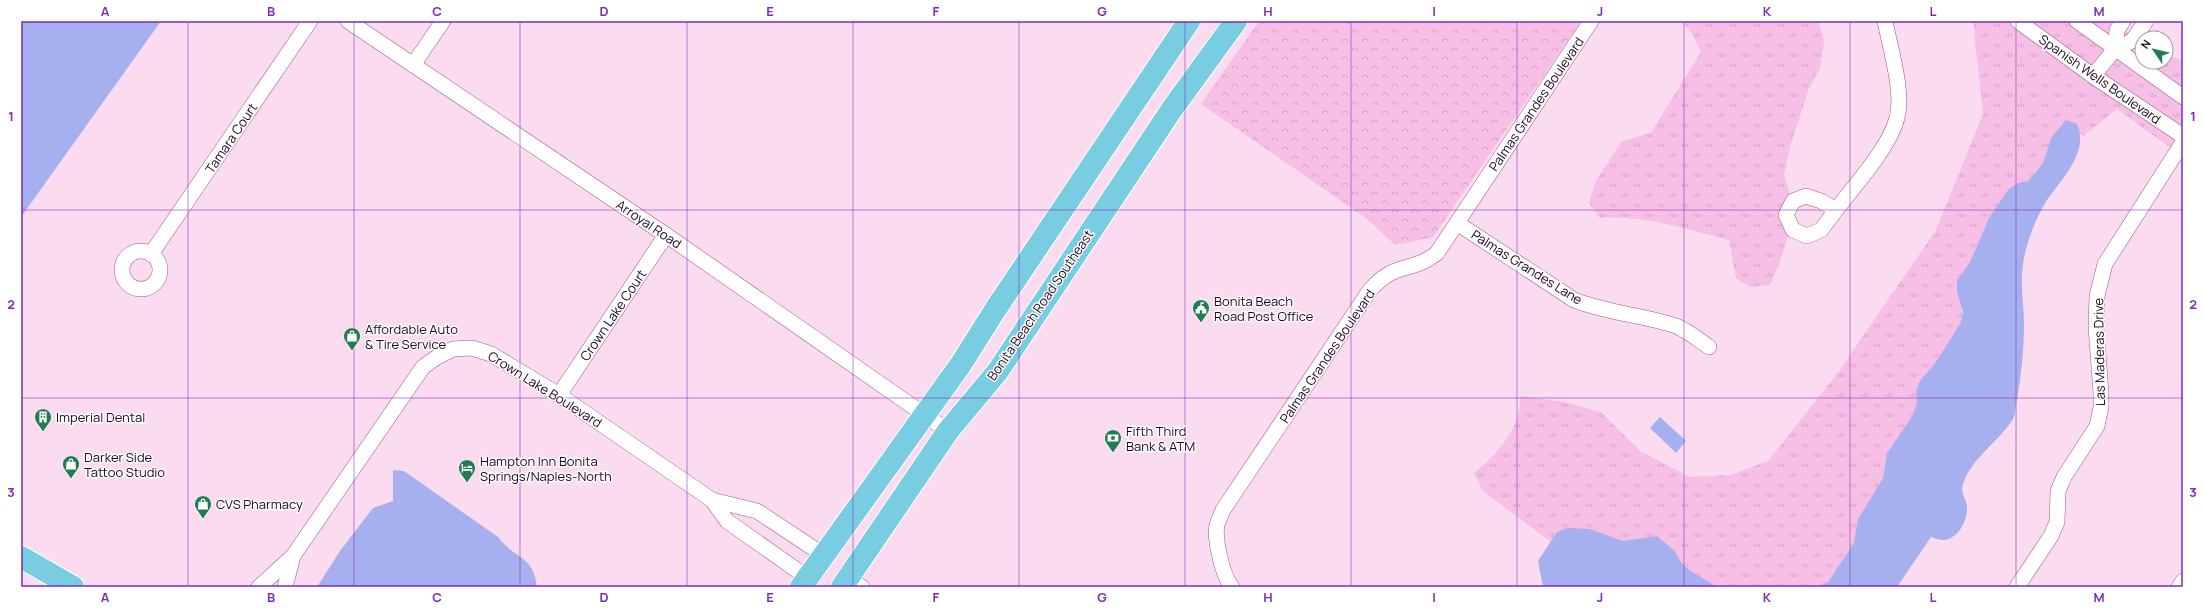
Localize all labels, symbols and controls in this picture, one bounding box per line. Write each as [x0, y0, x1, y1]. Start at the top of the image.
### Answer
text: A [101, 2, 110, 20]
text: B [267, 2, 275, 20]
text: C [432, 2, 442, 20]
text: D [599, 2, 609, 20]
text: E [766, 2, 774, 20]
text: F [933, 2, 940, 20]
text: G [1097, 2, 1107, 20]
text: H [1263, 2, 1273, 20]
text: I [1432, 2, 1436, 20]
text: J [1597, 2, 1603, 20]
text: K [1763, 2, 1772, 20]
text: L [1930, 2, 1937, 20]
text: M [2093, 2, 2105, 20]
street label: Spanish Wells Boulevard [2036, 30, 2164, 128]
north arrow [2134, 30, 2174, 70]
street label: Palmas Grandes Boulevard [1484, 33, 1588, 175]
text: N [2137, 36, 2154, 52]
street label: Tamara Court [201, 99, 261, 177]
text: 1 [8, 107, 14, 125]
text: 1 [2190, 107, 2196, 125]
street label: Arroyal Road [613, 196, 685, 252]
street label: Palmas Grandes Lane [1468, 225, 1586, 309]
street label: Bonita Beach Road Southeast [983, 226, 1097, 384]
street label: Crown Lake Court [576, 266, 650, 364]
street label: Palmas Grandes Boulevard [1275, 285, 1379, 427]
place label: Bonita Beach Road Post Office [1214, 292, 1314, 325]
text: 2 [7, 295, 15, 313]
text: 2 [2189, 295, 2197, 313]
street label: Las Maderas Drive [2089, 297, 2109, 406]
public building icon: Bonita Beach Road Post Office [1191, 298, 1211, 323]
place label: Affordable Auto & Tire Service [365, 320, 458, 353]
shop icon: Affordable Auto & Tire Service [342, 326, 362, 351]
street label: Crown Lake Boulevard [485, 347, 605, 431]
building icon: Imperial Dental [33, 407, 53, 432]
place label: Imperial Dental [56, 408, 145, 426]
place label: Fifth Third Bank & ATM [1126, 422, 1195, 455]
bank icon: Fifth Third Bank & ATM [1103, 428, 1123, 453]
place label: Darker Side Tattoo Studio [84, 448, 165, 481]
place label: Hampton Inn Bonita Springs/Naples-North [480, 452, 612, 485]
shop icon: Darker Side Tattoo Studio [61, 454, 81, 479]
hotel icon: Hampton Inn Bonita Springs/Naples-North [457, 458, 477, 483]
text: 3 [7, 483, 15, 501]
text: 3 [2189, 483, 2197, 501]
shop icon: CVS Pharmacy [193, 494, 213, 519]
place label: CVS Pharmacy [216, 495, 303, 513]
text: A [101, 588, 110, 606]
text: B [267, 588, 275, 606]
text: C [432, 588, 442, 606]
text: D [599, 588, 609, 606]
text: E [766, 588, 774, 606]
text: F [933, 588, 940, 606]
text: G [1097, 588, 1107, 606]
text: H [1263, 588, 1273, 606]
text: I [1432, 588, 1436, 606]
text: J [1597, 588, 1603, 606]
text: K [1763, 588, 1772, 606]
text: L [1930, 588, 1937, 606]
text: M [2093, 588, 2105, 606]

